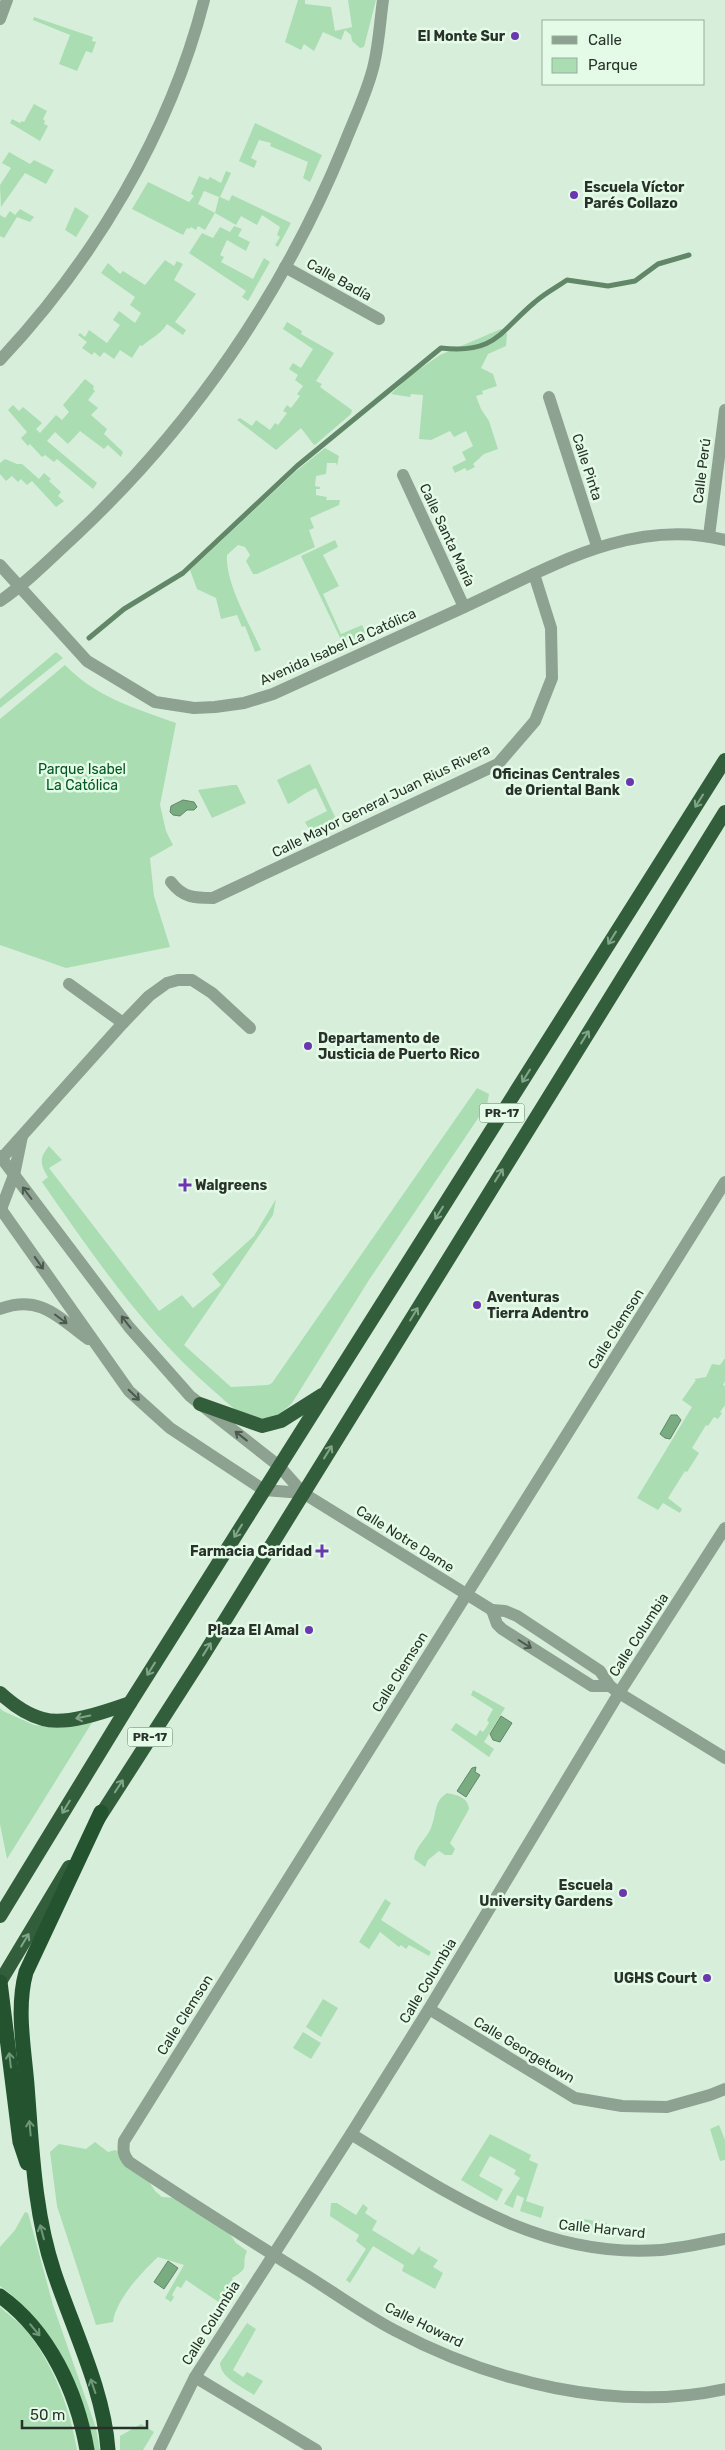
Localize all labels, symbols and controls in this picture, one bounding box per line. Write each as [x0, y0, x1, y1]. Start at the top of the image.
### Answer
legend [542, 20, 705, 85]
place label: El Monte Sur [418, 28, 506, 45]
marker: El Monte Sur [509, 30, 521, 42]
text: Calle [588, 31, 622, 49]
text: Parque [588, 56, 638, 74]
place label: Escuela Víctor Parés Collazo [584, 179, 685, 212]
marker: Escuela Víctor Parés Collazo [568, 189, 580, 201]
street label: Calle Badía [304, 255, 374, 305]
street label: Calle Pinta [568, 432, 606, 502]
street label: Calle Perú [690, 437, 714, 505]
street label: Calle Santa María [416, 481, 478, 589]
street label: Avenida Isabel La Católica [257, 605, 419, 689]
street label: Calle Mayor General Juan Rius Rivera [269, 741, 493, 861]
park label: Parque Isabel La Católica [38, 761, 126, 794]
place label: Oficinas Centrales de Oriental Bank [492, 766, 621, 799]
marker: Oficinas Centrales de Oriental Bank [624, 776, 636, 788]
one-way arrow [694, 794, 704, 808]
one-way arrow [607, 931, 617, 945]
place label: Departamento de Justicia de Puerto Rico [318, 1030, 480, 1063]
one-way arrow [580, 1031, 590, 1045]
marker: Departamento de Justicia de Puerto Rico [302, 1040, 314, 1052]
one-way arrow [520, 1068, 530, 1082]
road number: PR-17 [480, 1104, 524, 1122]
one-way arrow [494, 1169, 504, 1183]
place label: Walgreens [195, 1177, 267, 1194]
marker: Walgreens [179, 1179, 191, 1191]
one-way arrow [22, 1187, 33, 1200]
one-way arrow [433, 1206, 443, 1220]
one-way arrow [34, 1256, 44, 1270]
street label: Calle Clemson [584, 1286, 648, 1372]
place label: Aventuras Tierra Adentro [487, 1289, 589, 1322]
marker: Aventuras Tierra Adentro [471, 1299, 483, 1311]
one-way arrow [409, 1307, 419, 1321]
one-way arrow [54, 1314, 67, 1325]
one-way arrow [120, 1316, 131, 1329]
one-way arrow [128, 1389, 140, 1401]
one-way arrow [235, 1430, 248, 1441]
one-way arrow [324, 1446, 334, 1460]
street label: Calle Notre Dame [353, 1502, 457, 1576]
one-way arrow [232, 1524, 242, 1538]
place label: Farmacia Caridad [190, 1543, 312, 1560]
marker: Farmacia Caridad [316, 1545, 328, 1557]
street label: Calle Columbia [606, 1590, 672, 1680]
place label: Plaza El Amal [208, 1622, 299, 1639]
marker: Plaza El Amal [303, 1624, 315, 1636]
street label: Calle Clemson [368, 1629, 432, 1715]
one-way arrow [517, 1639, 531, 1649]
one-way arrow [202, 1643, 212, 1657]
one-way arrow [146, 1661, 156, 1675]
one-way arrow [76, 1713, 92, 1722]
road number: PR-17 [128, 1728, 172, 1746]
one-way arrow [113, 1779, 124, 1793]
one-way arrow [61, 1800, 71, 1814]
place label: Escuela University Gardens [479, 1877, 613, 1910]
marker: Escuela University Gardens [617, 1887, 629, 1899]
one-way arrow [21, 1933, 31, 1947]
street label: Calle Columbia [396, 1935, 460, 2027]
place label: UGHS Court [614, 1970, 697, 1987]
street label: Calle Clemson [153, 1972, 217, 2058]
marker: UGHS Court [701, 1972, 713, 1984]
street label: Calle Georgetown [470, 2013, 578, 2087]
one-way arrow [5, 2053, 15, 2069]
one-way arrow [26, 2120, 35, 2136]
street label: Calle Harvard [558, 2216, 646, 2242]
one-way arrow [37, 2224, 47, 2240]
street label: Calle Columbia [178, 2278, 244, 2368]
street label: Calle Howard [382, 2299, 466, 2351]
one-way arrow [29, 2323, 40, 2336]
one-way arrow [88, 2378, 98, 2394]
scale bar [22, 2398, 148, 2430]
text: 50 m [30, 2406, 65, 2424]

